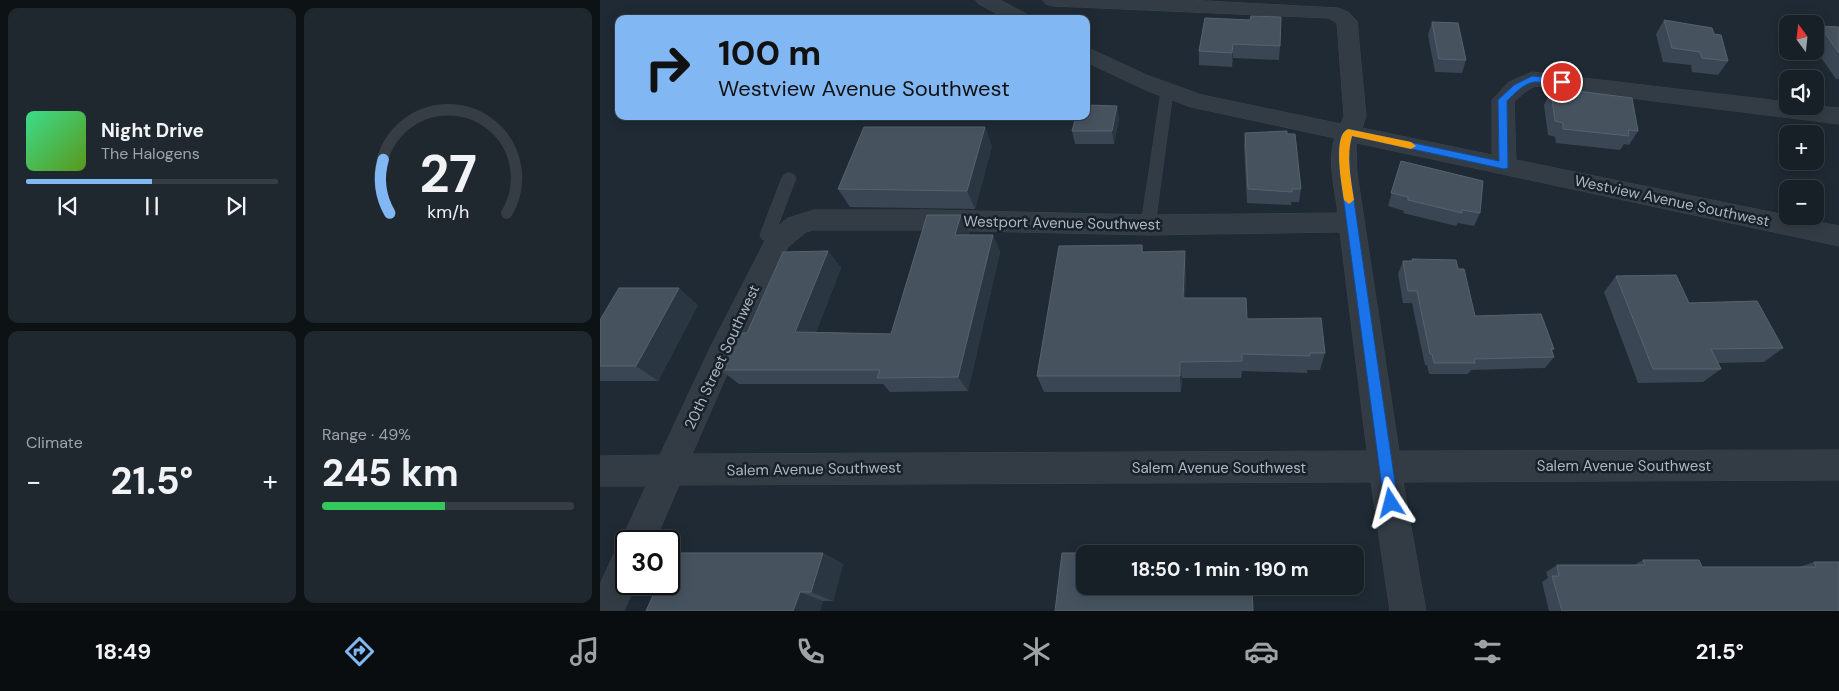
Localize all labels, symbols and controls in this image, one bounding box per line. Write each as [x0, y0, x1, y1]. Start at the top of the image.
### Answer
north arrow [1779, 15, 1824, 60]
map controls [1779, 15, 1824, 225]
text: 100 m [718, 30, 821, 76]
icon: right [635, 35, 700, 100]
pin [1541, 61, 1583, 103]
icon: arrive [1548, 68, 1576, 96]
button: sound [1779, 70, 1824, 115]
text: Westview Avenue Southwest [718, 74, 1010, 103]
text: Night Drive [101, 118, 204, 143]
button: + [1779, 125, 1824, 170]
text: 27 [419, 140, 477, 208]
text: The Halogens [101, 143, 200, 164]
street label: Westview Avenue Southwest [1573, 171, 1771, 231]
button: − [1779, 180, 1824, 225]
icon: previous [54, 192, 82, 220]
icon: pause [138, 192, 166, 220]
icon: next [222, 192, 250, 220]
text: km/h [427, 200, 469, 224]
street label: Westport Avenue Southwest [963, 211, 1161, 235]
street label: 20th Street Southwest [680, 281, 764, 432]
text: Range · 49% [322, 424, 411, 445]
text: Climate [26, 432, 83, 453]
text: 245 km [322, 448, 459, 498]
text: 21.5° [111, 456, 193, 506]
street label: Salem Avenue Southwest [1537, 456, 1711, 476]
street label: Salem Avenue Southwest [727, 457, 902, 481]
street label: Salem Avenue Southwest [1132, 458, 1306, 478]
text: − [26, 463, 41, 500]
text: + [263, 463, 278, 500]
position arrow [1364, 476, 1416, 528]
speed limit sign: 30 [615, 530, 680, 595]
text: 18:50 · 1 min · 190 m [1131, 557, 1309, 582]
icon: directions [342, 634, 377, 669]
icon: music [567, 634, 602, 669]
icon: phone [793, 634, 828, 669]
icon: climate [1019, 634, 1054, 669]
icon: car [1244, 634, 1279, 669]
icon: filters [1470, 634, 1505, 669]
text: 18:49 [95, 637, 151, 666]
text: 21.5° [1696, 637, 1744, 666]

